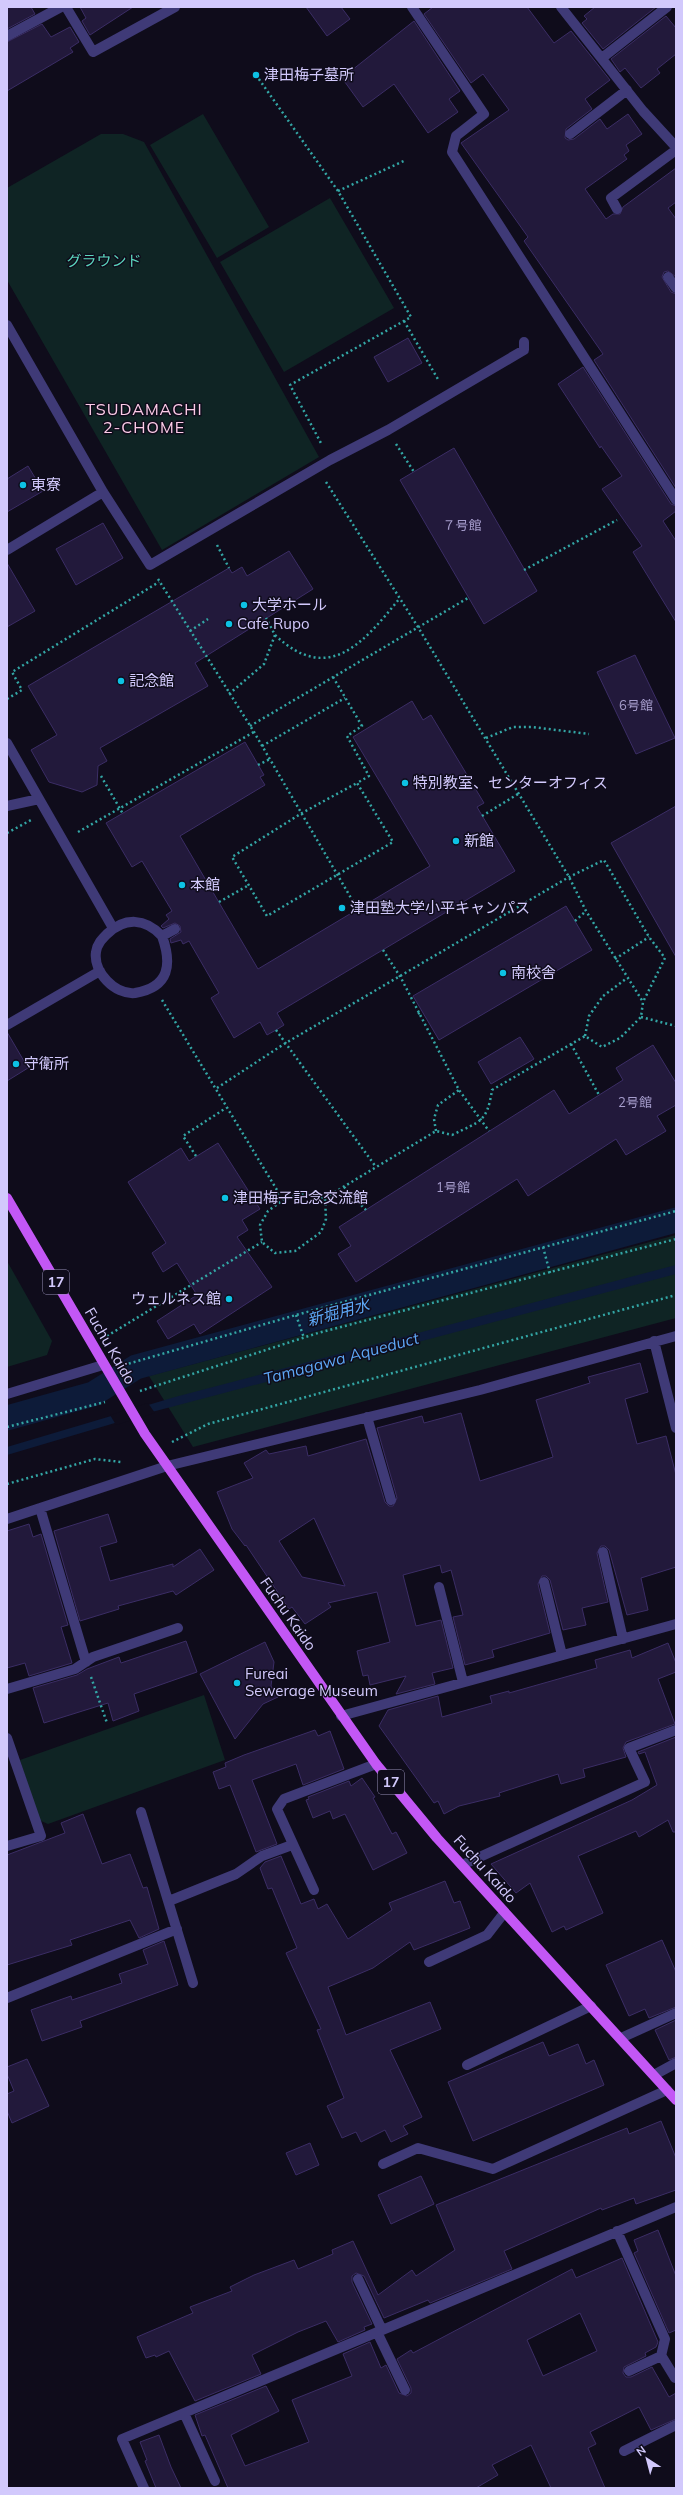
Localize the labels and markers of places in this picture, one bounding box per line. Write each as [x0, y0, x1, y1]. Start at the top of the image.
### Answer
place label: 津田梅子墓所 [264, 65, 354, 84]
marker: 津田梅子墓所 [251, 70, 261, 80]
place label: 東寮 [31, 475, 61, 494]
marker: 東寮 [18, 480, 28, 490]
place label: 大学ホール [252, 595, 327, 614]
marker: 大学ホール [239, 600, 249, 610]
place label: Cafe Rupo [237, 614, 310, 633]
marker: Cafe Rupo [224, 619, 234, 629]
place label: 記念館 [129, 671, 174, 690]
marker: 記念館 [116, 676, 126, 686]
place label: 特別教室、センターオフィス [413, 773, 608, 792]
marker: 特別教室、センターオフィス [400, 778, 410, 788]
place label: 新館 [464, 831, 494, 850]
marker: 新館 [451, 836, 461, 846]
place label: 本館 [190, 875, 220, 894]
marker: 本館 [177, 880, 187, 890]
place label: 津田塾大学小平キャンパス [350, 898, 530, 917]
marker: 津田塾大学小平キャンパス [337, 903, 347, 913]
place label: 南校舎 [511, 963, 556, 982]
marker: 南校舎 [498, 968, 508, 978]
place label: 守衛所 [24, 1054, 69, 1073]
marker: 守衛所 [11, 1059, 21, 1069]
place label: 津田梅子記念交流館 [233, 1188, 368, 1207]
marker: 津田梅子記念交流館 [220, 1193, 230, 1203]
place label: ウェルネス館 [131, 1289, 221, 1308]
marker: ウェルネス館 [224, 1294, 234, 1304]
place label: Fureai Sewerage Museum [245, 1664, 378, 1700]
marker: Fureai Sewerage Museum [232, 1678, 242, 1688]

